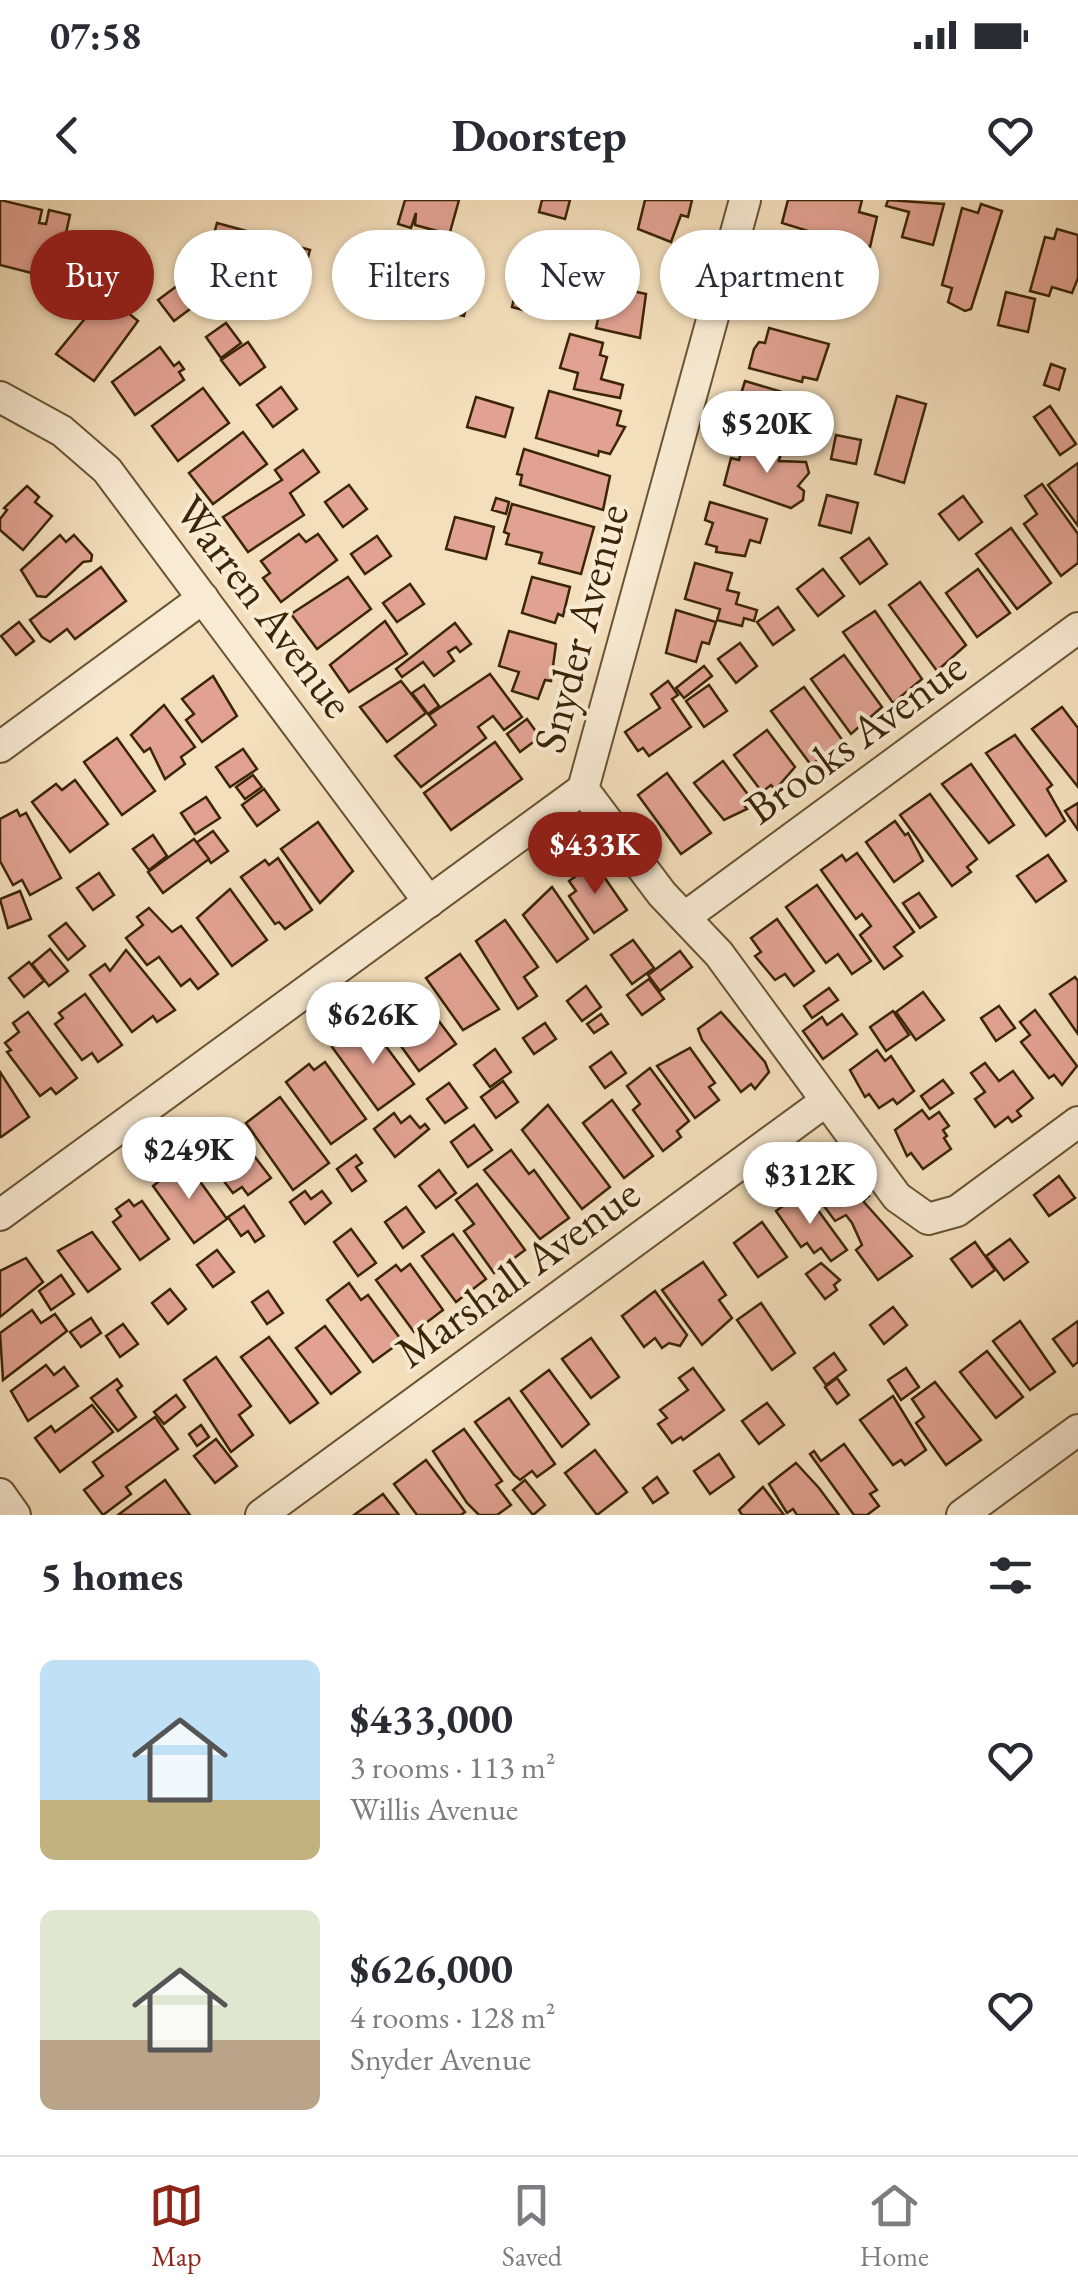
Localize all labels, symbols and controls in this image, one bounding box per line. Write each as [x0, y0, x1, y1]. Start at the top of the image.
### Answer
text: 07:58 [50, 11, 141, 60]
text: Doorstep [451, 106, 627, 164]
icon: back [40, 108, 95, 163]
icon: heart [983, 108, 1038, 163]
chip: Buy [30, 230, 154, 320]
chip: Rent [174, 230, 312, 320]
chip: Filters [332, 230, 485, 320]
chip: New [505, 230, 640, 320]
chip: Apartment [660, 230, 879, 320]
pin: $520K [697, 391, 837, 476]
text: $520K [722, 402, 812, 444]
street label: Warren Avenue [162, 483, 368, 729]
street label: Snyder Avenue [519, 497, 641, 759]
street label: Brooks Avenue [733, 637, 977, 837]
pin: $433K [525, 812, 665, 897]
text: $433K [550, 823, 640, 865]
pin: $626K [303, 982, 443, 1067]
text: $626K [328, 993, 418, 1035]
pin: $249K [119, 1117, 259, 1202]
text: $249K [144, 1128, 234, 1170]
pin: $312K [740, 1142, 880, 1227]
text: $312K [765, 1153, 855, 1195]
street label: Marshall Avenue [383, 1164, 651, 1380]
text: 5 homes [40, 1548, 183, 1603]
icon: filters [983, 1548, 1038, 1603]
text: $433,000 [350, 1691, 513, 1746]
icon: home [120, 1700, 240, 1820]
icon: heart [983, 1733, 1038, 1788]
text: 3 rooms · 113 m² [350, 1746, 556, 1788]
text: Willis Avenue [350, 1788, 518, 1830]
text: $626,000 [350, 1941, 513, 1996]
icon: home [120, 1950, 240, 2070]
icon: heart [983, 1983, 1038, 2038]
text: 4 rooms · 128 m² [350, 1996, 556, 2038]
text: Snyder Avenue [350, 2038, 531, 2080]
tab: Map [149, 2178, 204, 2274]
tab: Saved [502, 2178, 562, 2274]
tab: Home [860, 2178, 929, 2274]

